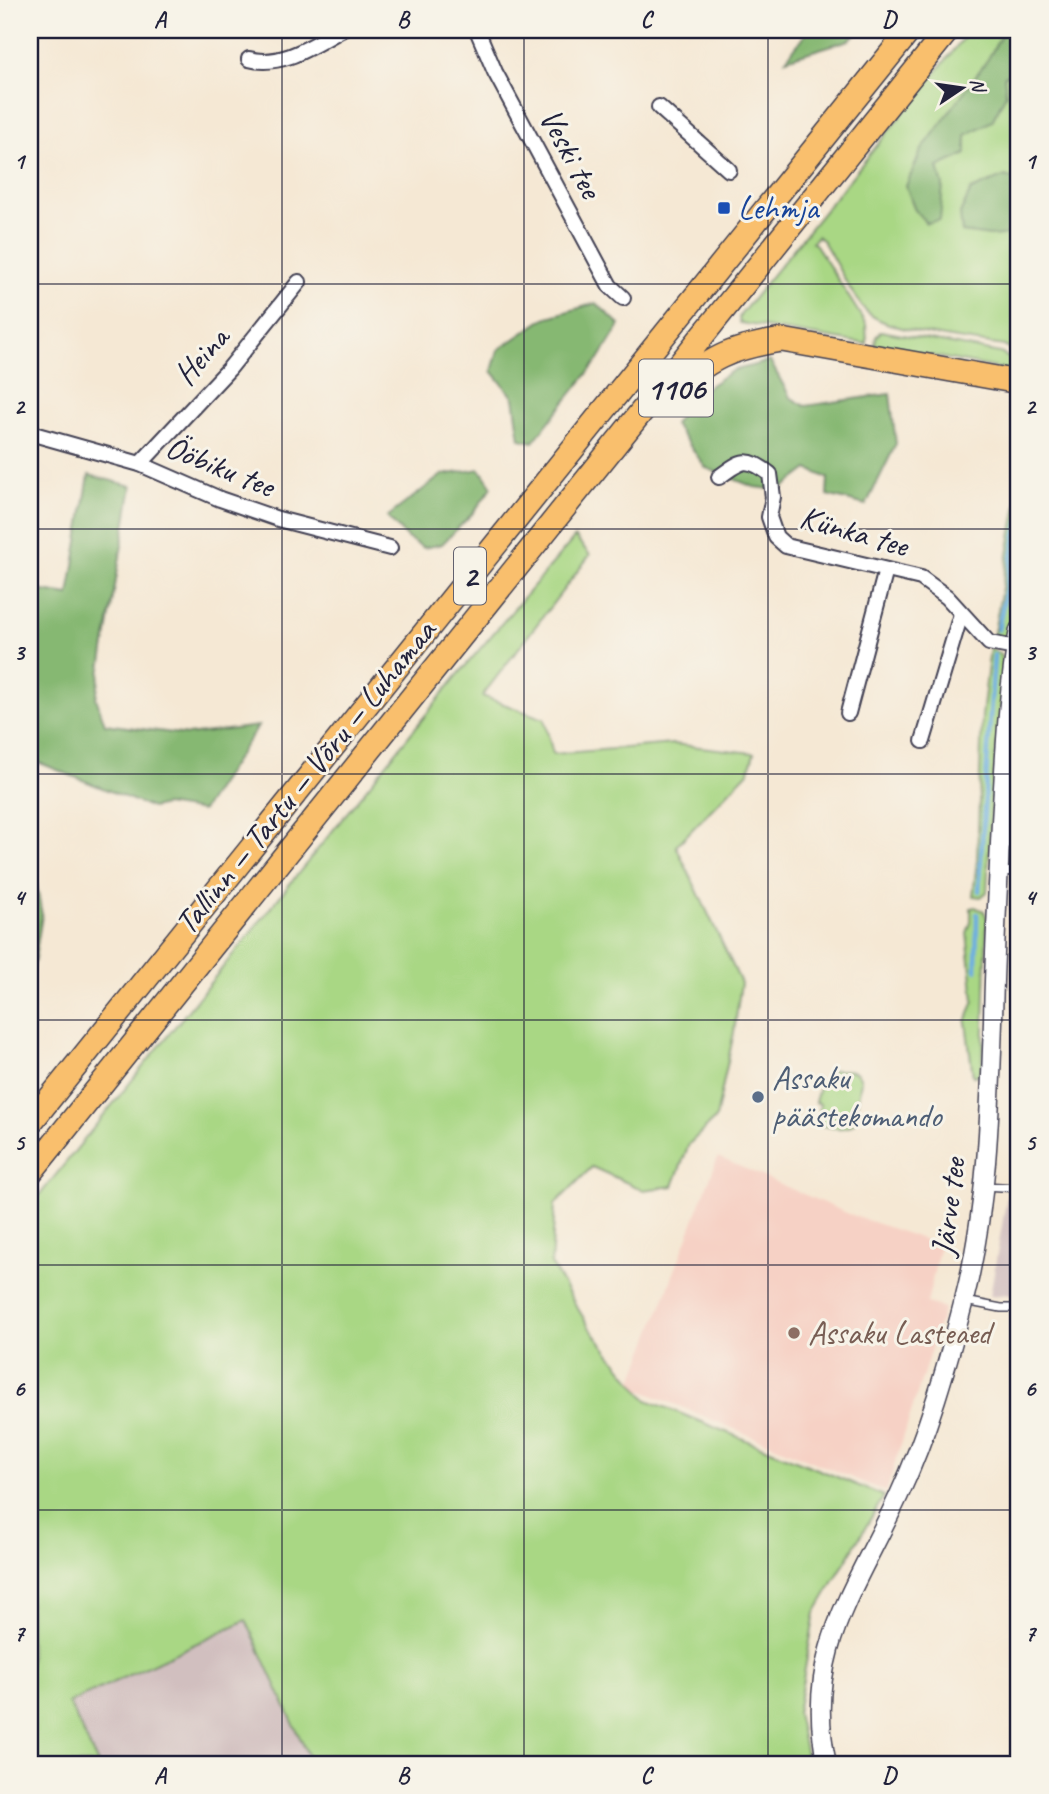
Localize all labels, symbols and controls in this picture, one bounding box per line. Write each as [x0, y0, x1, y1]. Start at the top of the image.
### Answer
text: A [154, 5, 168, 34]
text: B [397, 5, 411, 34]
text: C [641, 5, 655, 34]
text: D [882, 5, 898, 34]
north arrow [926, 52, 996, 122]
text: N [965, 76, 991, 96]
street label: Veski tee [530, 101, 613, 207]
text: 1 [14, 147, 27, 176]
text: 1 [1025, 147, 1038, 176]
place label: Lehmja [738, 187, 820, 229]
marker: Lehmja [716, 200, 732, 216]
street label: Heina [164, 316, 239, 394]
road number: 1106 [639, 360, 713, 416]
text: 2 [14, 392, 27, 421]
text: 2 [1025, 392, 1038, 421]
street label: Ööbiku tee [160, 425, 282, 508]
street label: Künka tee [795, 496, 915, 567]
road number: 2 [454, 548, 486, 604]
street label: Tallinn — Tartu — Võru — Luhamaa [165, 609, 446, 943]
text: 3 [14, 638, 27, 667]
text: 3 [1025, 638, 1038, 667]
text: 4 [14, 883, 27, 912]
text: 4 [1025, 883, 1038, 912]
place label: Assaku päästekomando [772, 1057, 944, 1137]
marker: Assaku päästekomando [750, 1089, 766, 1105]
text: 5 [14, 1128, 26, 1157]
text: 5 [1025, 1128, 1037, 1157]
street label: Järve tee [921, 1153, 975, 1260]
place label: Assaku Lasteaed [808, 1312, 996, 1354]
marker: Assaku Lasteaed [786, 1325, 802, 1341]
text: 6 [14, 1374, 27, 1403]
text: 6 [1025, 1374, 1038, 1403]
text: 7 [14, 1619, 27, 1648]
text: 7 [1025, 1619, 1038, 1648]
text: A [154, 1761, 168, 1790]
text: B [397, 1761, 411, 1790]
text: C [641, 1761, 655, 1790]
text: D [882, 1761, 898, 1790]

